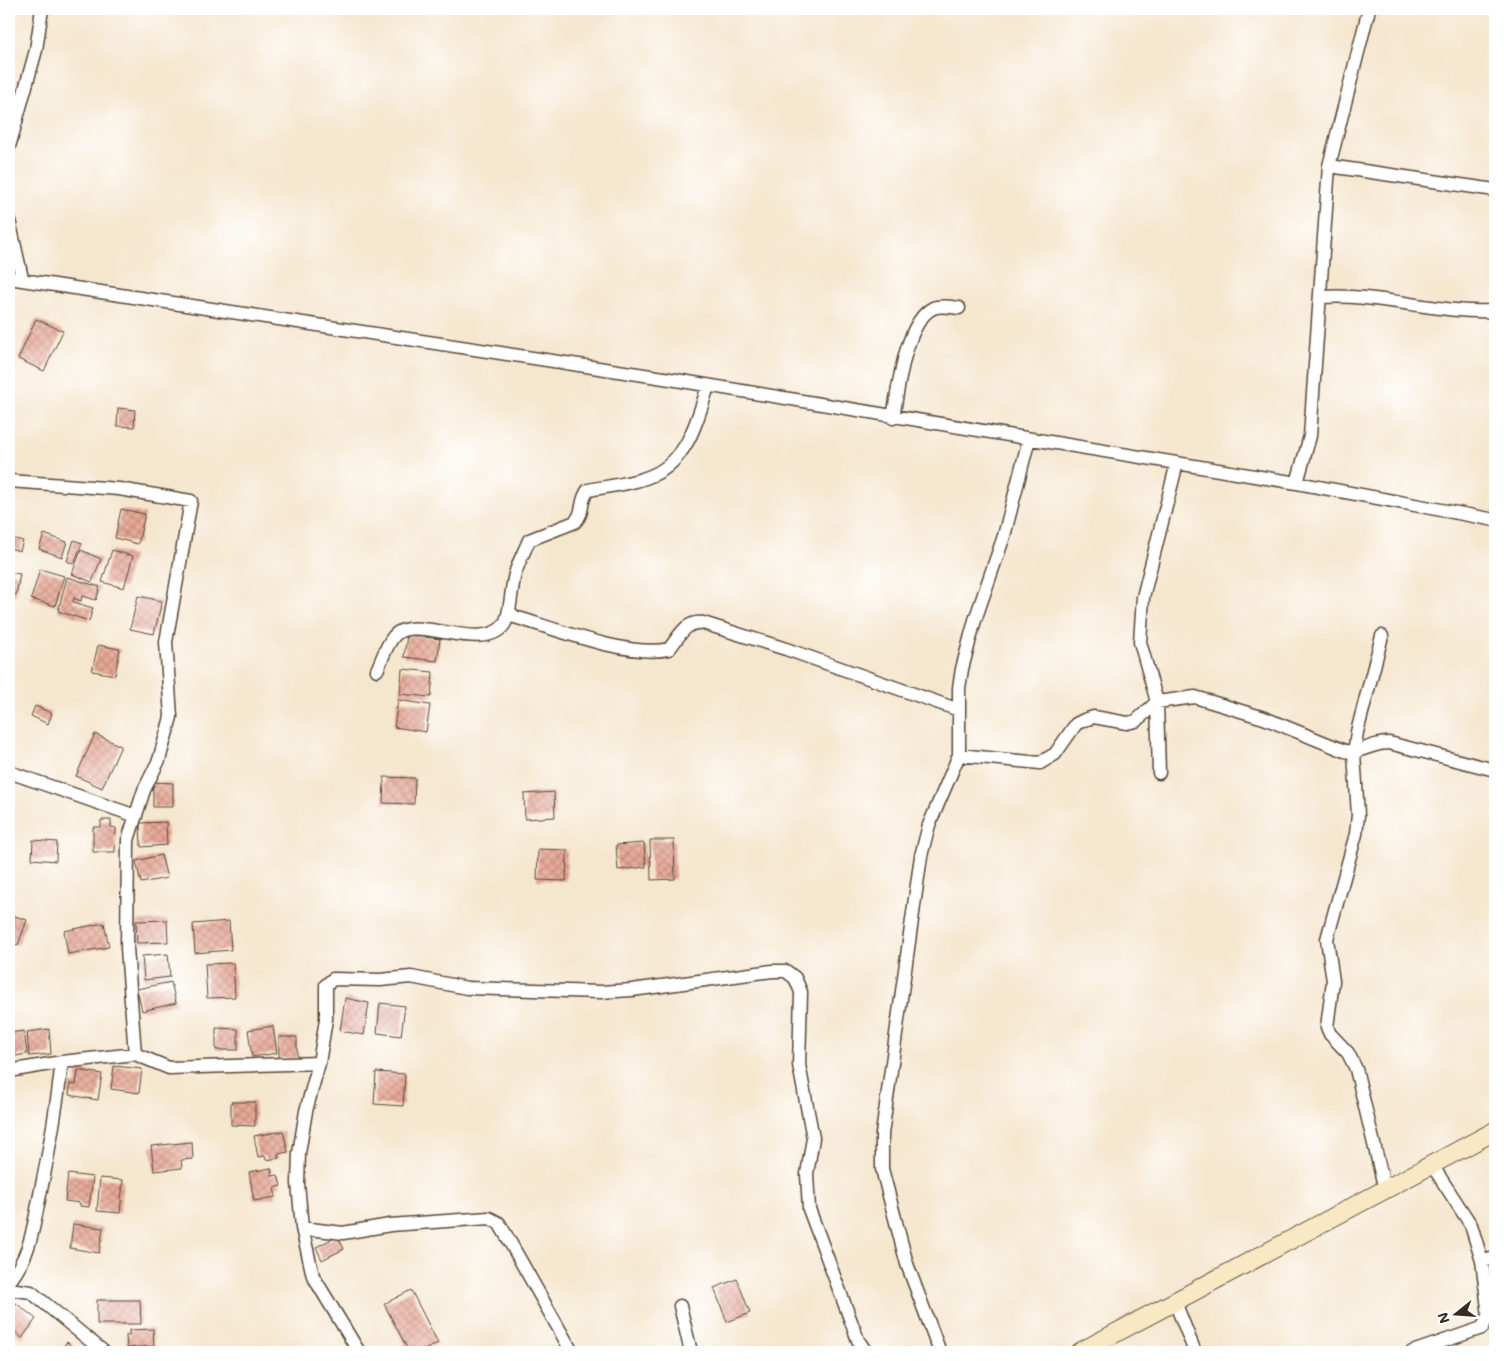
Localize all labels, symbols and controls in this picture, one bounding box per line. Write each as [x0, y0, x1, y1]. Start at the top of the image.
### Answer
north arrow [1432, 1288, 1482, 1338]
text: N [1432, 1310, 1454, 1326]

